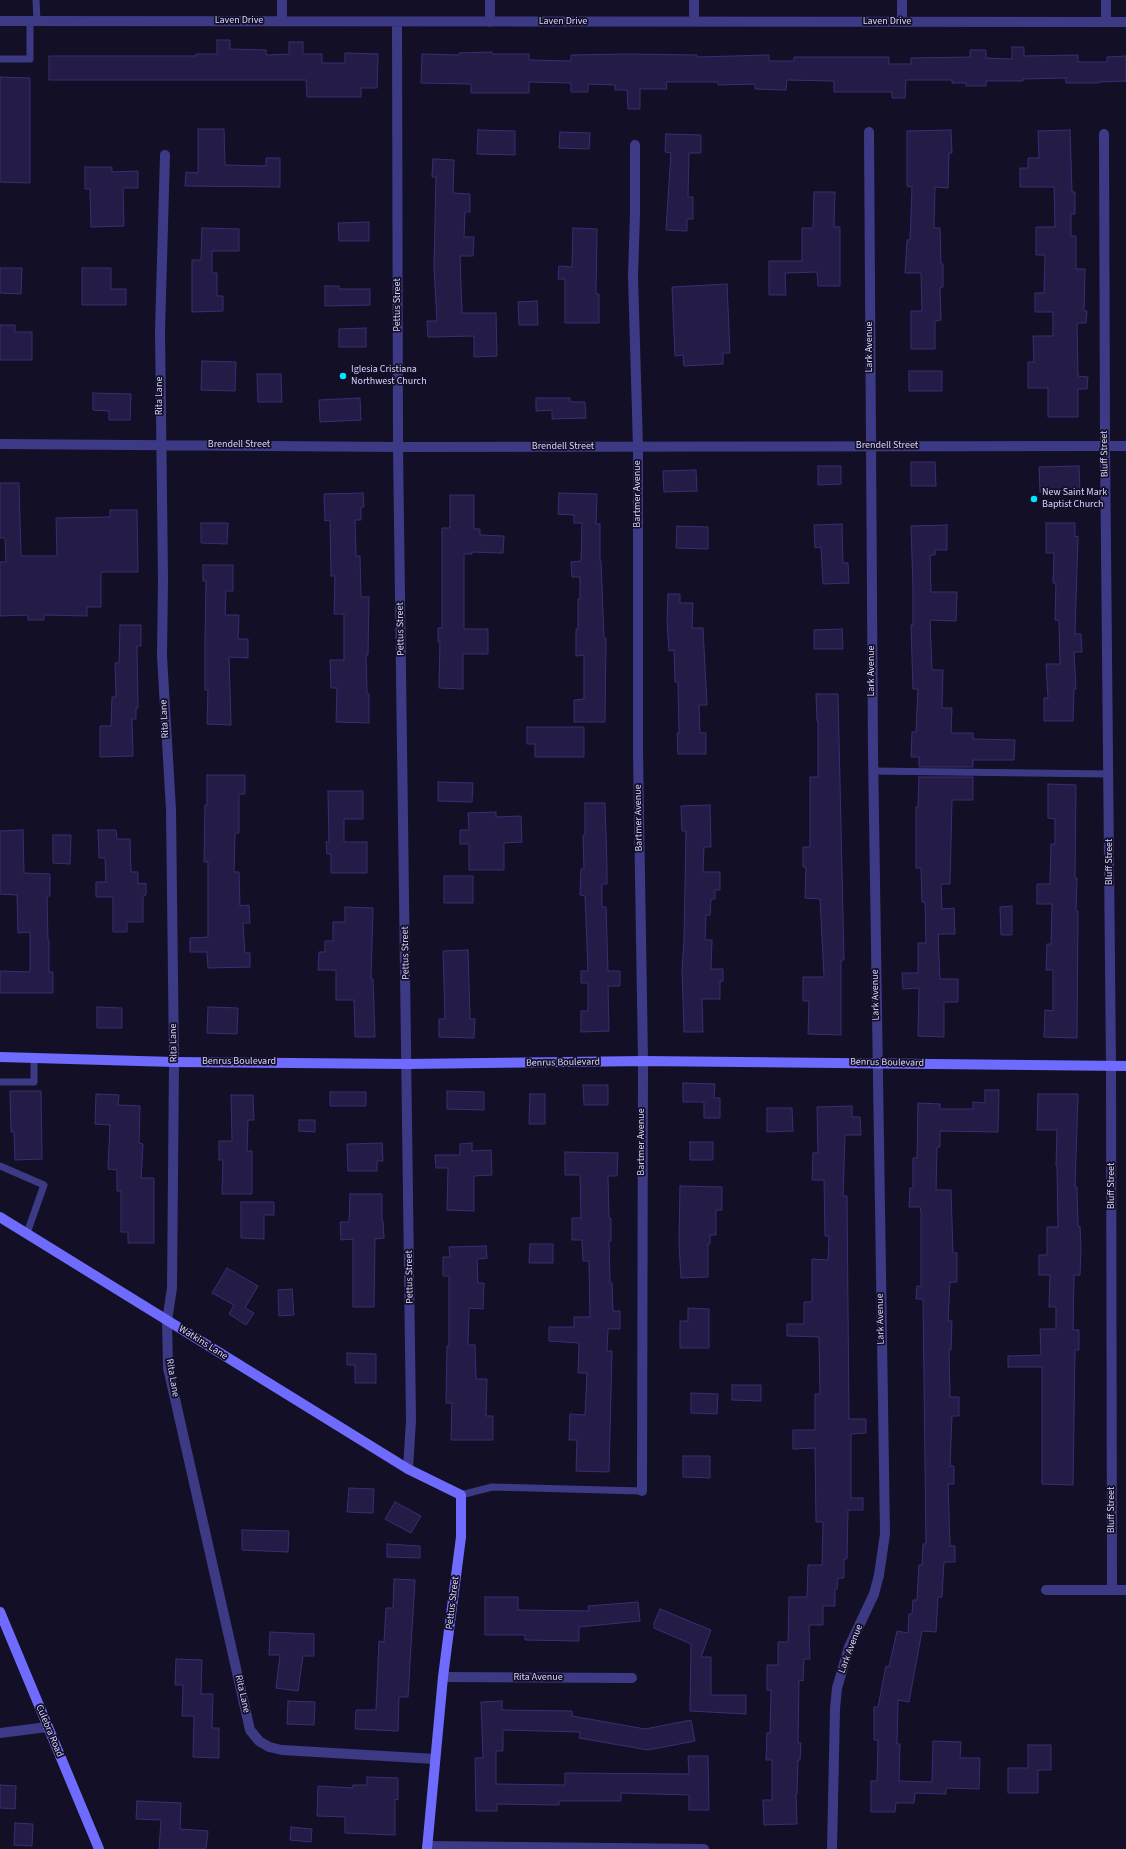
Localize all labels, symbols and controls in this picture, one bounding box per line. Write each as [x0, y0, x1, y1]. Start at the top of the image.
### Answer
street label: Laven Drive [215, 15, 263, 27]
street label: Laven Drive [539, 16, 587, 28]
street label: Laven Drive [863, 16, 911, 28]
street label: Pettus Street [392, 278, 404, 332]
street label: Lark Avenue [864, 321, 876, 373]
place label: Iglesia Cristiana Northwest Church [351, 364, 427, 388]
marker: Iglesia Cristiana Northwest Church [338, 371, 348, 381]
street label: Rita Lane [154, 377, 166, 415]
street label: Bluff Street [1099, 431, 1111, 477]
street label: Brendell Street [208, 439, 270, 451]
street label: Brendell Street [856, 440, 918, 452]
street label: Brendell Street [532, 441, 594, 453]
street label: Bartmer Avenue [632, 460, 644, 528]
place label: New Saint Mark Baptist Church [1042, 487, 1107, 510]
marker: New Saint Mark Baptist Church [1029, 494, 1039, 504]
street label: Pettus Street [395, 602, 407, 656]
street label: Lark Avenue [866, 645, 878, 697]
street label: Rita Lane [158, 699, 172, 739]
street label: Bartmer Avenue [632, 784, 646, 852]
street label: Bluff Street [1104, 839, 1116, 885]
street label: Pettus Street [400, 926, 412, 980]
street label: Lark Avenue [870, 969, 882, 1021]
street label: Rita Lane [168, 1024, 180, 1062]
street label: Benrus Boulevard [202, 1056, 276, 1068]
street label: Benrus Boulevard [526, 1056, 600, 1070]
street label: Benrus Boulevard [850, 1056, 924, 1070]
street label: Bartmer Avenue [636, 1108, 648, 1176]
street label: Bluff Street [1106, 1163, 1118, 1209]
street label: Pettus Street [404, 1250, 416, 1304]
street label: Lark Avenue [875, 1293, 887, 1345]
street label: Watkins Lane [176, 1323, 230, 1363]
street label: Rita Lane [163, 1358, 181, 1398]
street label: Bluff Street [1106, 1487, 1118, 1533]
street label: Pettus Street [444, 1576, 462, 1630]
street label: Lark Avenue [836, 1623, 866, 1675]
street label: Rita Avenue [513, 1672, 563, 1684]
street label: Rita Lane [232, 1674, 252, 1714]
street label: Culebra Road [33, 1703, 65, 1759]

